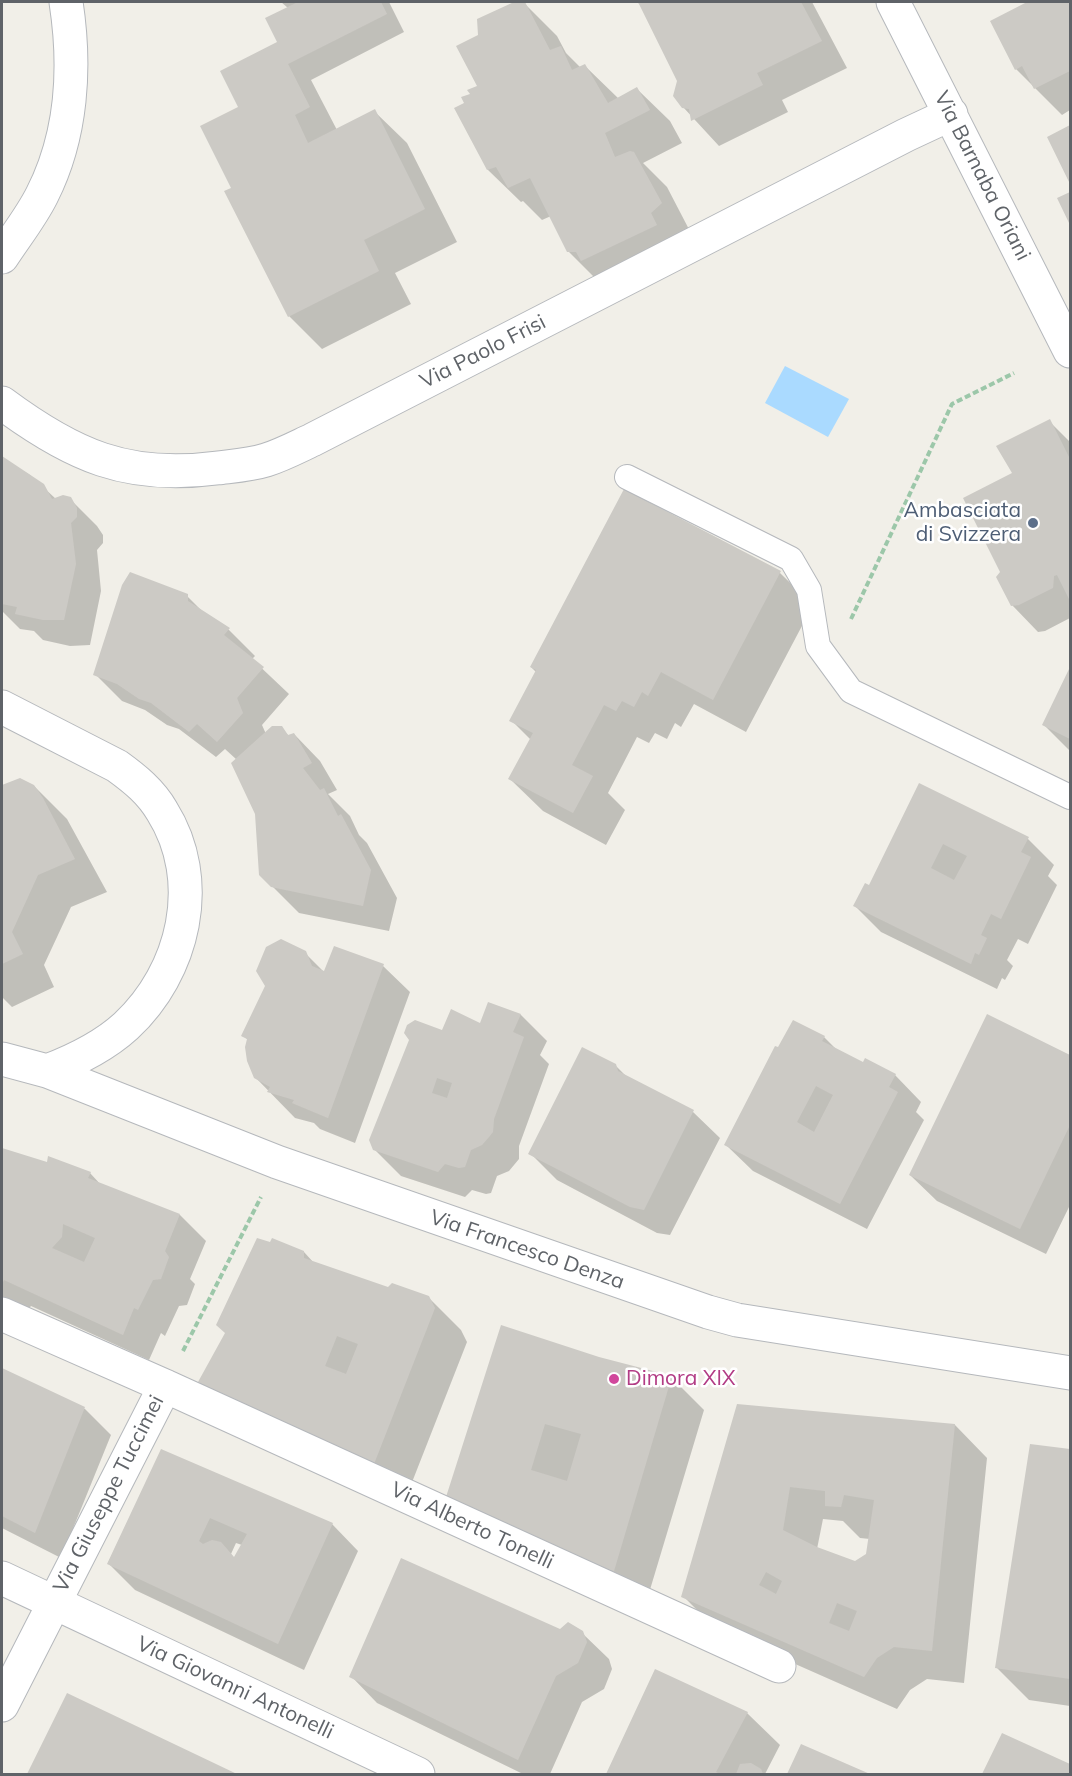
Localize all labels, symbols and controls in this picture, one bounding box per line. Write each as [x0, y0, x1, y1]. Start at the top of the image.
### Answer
street label: Via Barnaba Oriani [928, 87, 1036, 265]
street label: Via Paolo Frisi [416, 310, 550, 394]
place label: Ambasciata di Svizzera [904, 498, 1021, 548]
marker: Ambasciata di Svizzera [1026, 516, 1040, 530]
street label: Via Francesco Denza [426, 1205, 628, 1295]
place label: Dimora XIX [626, 1366, 736, 1392]
marker: Dimora XIX [607, 1372, 621, 1386]
street label: Via Giuseppe Tuccimei [48, 1391, 170, 1597]
street label: Via Alberto Tonelli [387, 1477, 557, 1575]
street label: Via Giovanni Antonelli [133, 1631, 337, 1745]

